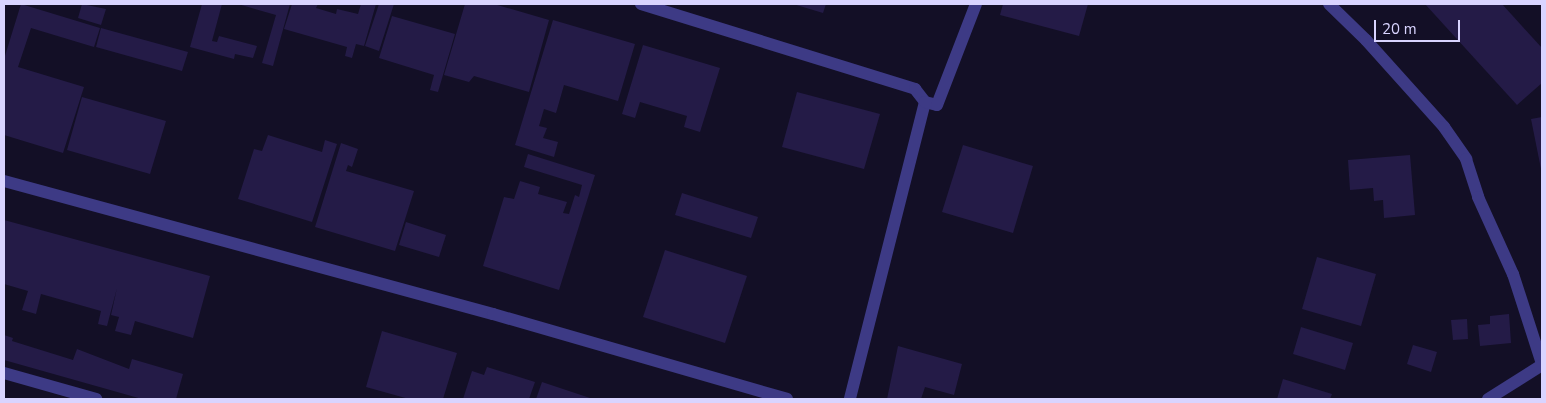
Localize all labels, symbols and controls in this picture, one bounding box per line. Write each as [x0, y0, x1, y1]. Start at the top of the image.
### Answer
scale bar [1376, 10, 1462, 42]
text: 20 m [1382, 19, 1417, 39]

